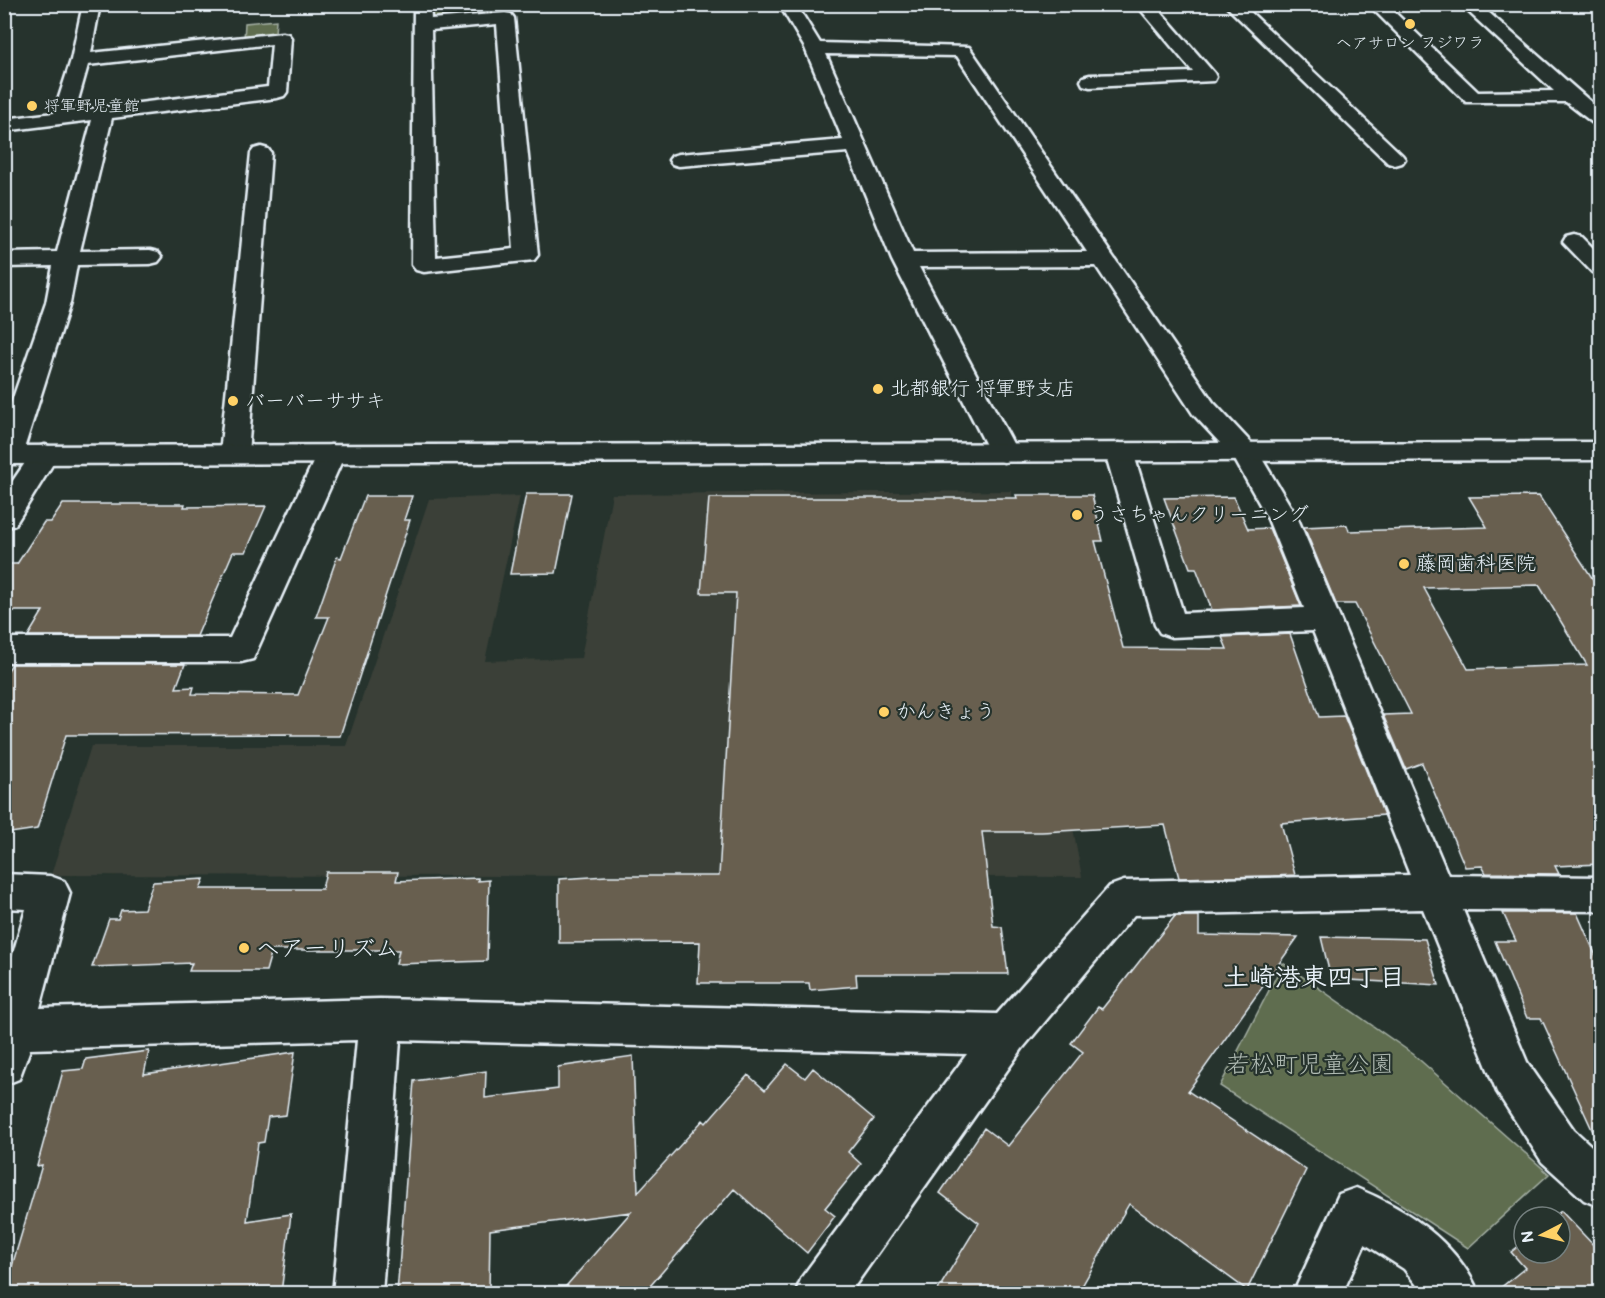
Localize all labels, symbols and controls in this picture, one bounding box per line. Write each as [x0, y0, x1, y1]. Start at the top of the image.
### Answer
marker: ヘアサロン フジワラ [1403, 17, 1417, 31]
place label: ヘアサロン フジワラ [1336, 34, 1484, 53]
place label: 将軍野児童館 [44, 97, 140, 116]
marker: 将軍野児童館 [25, 99, 39, 113]
place label: 北都銀行 将軍野支店 [890, 377, 1075, 401]
marker: 北都銀行 将軍野支店 [871, 382, 885, 396]
place label: バーバーササキ [245, 389, 386, 413]
marker: バーバーササキ [226, 394, 240, 408]
place label: うさちゃんクリーニング [1089, 503, 1309, 527]
marker: うさちゃんクリーニング [1070, 508, 1084, 522]
place label: 藤岡歯科医院 [1416, 552, 1536, 576]
marker: 藤岡歯科医院 [1397, 557, 1411, 571]
place label: かんきょう [896, 700, 996, 724]
marker: かんきょう [877, 705, 891, 719]
place label: ヘアーリズム [256, 934, 399, 963]
marker: ヘアーリズム [237, 941, 251, 955]
district label: 土崎港東四丁目 [1223, 963, 1405, 994]
park label: 若松町児童公園 [1226, 1050, 1394, 1079]
north arrow [1512, 1205, 1572, 1265]
text: N [1518, 1230, 1539, 1244]

